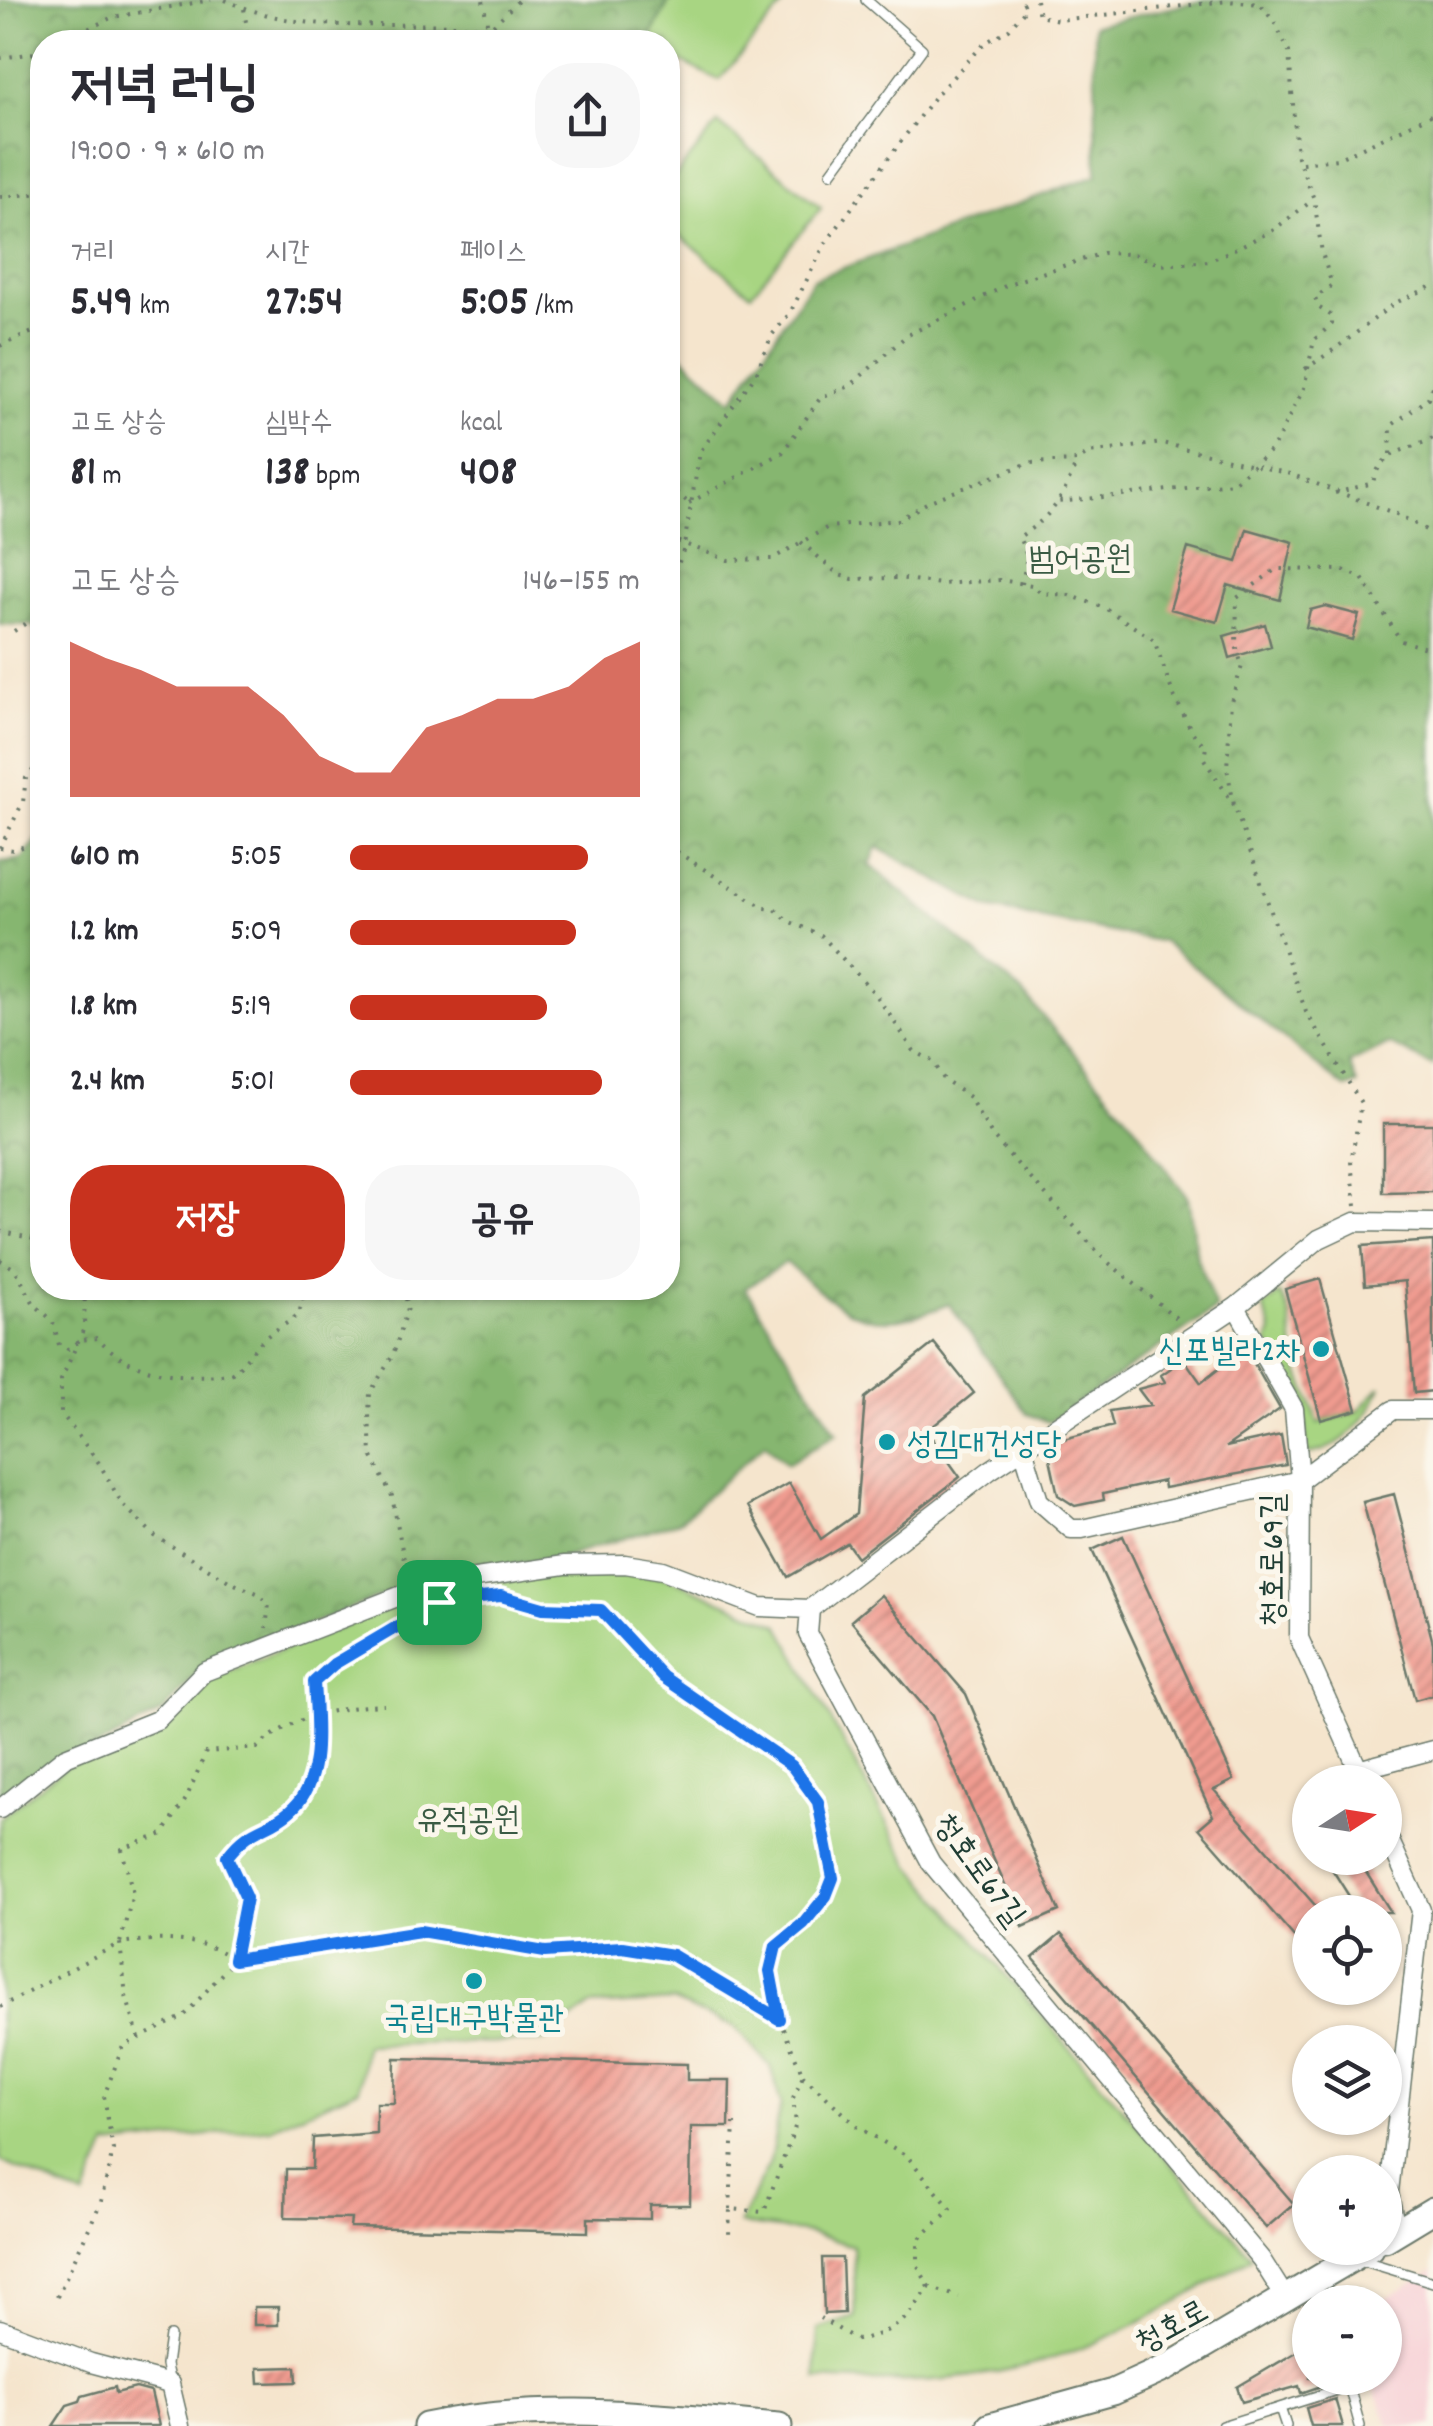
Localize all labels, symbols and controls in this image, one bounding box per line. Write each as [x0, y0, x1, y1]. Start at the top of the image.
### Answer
text: 저녁 러닝 [70, 53, 260, 132]
button: share [535, 63, 640, 168]
text: 19:00 · 9 × 610 m [70, 130, 265, 176]
text: 거리 [70, 235, 115, 275]
text: 시간 [265, 235, 310, 275]
text: 페이스 [460, 235, 528, 275]
text: 5.49 [70, 275, 133, 335]
text: 27:54 [265, 275, 343, 335]
text: 5:05 [460, 275, 529, 335]
text: km [133, 288, 170, 328]
text: /km [529, 288, 574, 328]
text: 고도 상승 [70, 405, 167, 445]
text: 심박수 [265, 405, 333, 445]
text: kcal [460, 405, 503, 445]
text: 81 [70, 445, 96, 505]
text: 138 [265, 445, 310, 505]
text: 408 [460, 445, 517, 505]
text: m [96, 458, 122, 498]
text: bpm [310, 458, 360, 498]
park label: 범어공원 [1029, 539, 1132, 585]
text: 146–155 m [522, 560, 640, 606]
text: 고도 상승 [70, 561, 180, 607]
text: 610 m [70, 835, 139, 881]
text: 5:05 [230, 835, 282, 881]
text: 1.2 km [70, 910, 139, 956]
text: 5:09 [230, 910, 282, 956]
text: 1.8 km [70, 985, 138, 1031]
text: 5:19 [230, 985, 272, 1031]
text: 2.4 km [70, 1060, 145, 1106]
text: 5:01 [230, 1060, 275, 1106]
button: 저장 [70, 1165, 345, 1280]
button: 공유 [365, 1165, 640, 1280]
place label: 신포빌라2차 [1158, 1331, 1301, 1377]
marker: 신포빌라2차 [1310, 1338, 1332, 1360]
place label: 성김대건성당 [907, 1424, 1062, 1470]
marker: 성김대건성당 [876, 1431, 898, 1453]
street label: 청호로69길 [1253, 1493, 1299, 1627]
pin [397, 1560, 482, 1645]
icon: arrive [412, 1575, 467, 1630]
north arrow [1292, 1765, 1402, 1875]
map controls [1292, 1765, 1402, 2395]
park label: 유적공원 [417, 1800, 520, 1846]
street label: 청호로67길 [920, 1805, 1034, 1938]
button: locate [1292, 1895, 1402, 2005]
marker: 국립대구박물관 [463, 1970, 485, 1992]
place label: 국립대구박물관 [384, 1998, 564, 2044]
button: layers [1292, 2025, 1402, 2135]
button: + [1292, 2155, 1402, 2265]
button: − [1292, 2285, 1402, 2395]
street label: 청호로 [1128, 2291, 1218, 2368]

